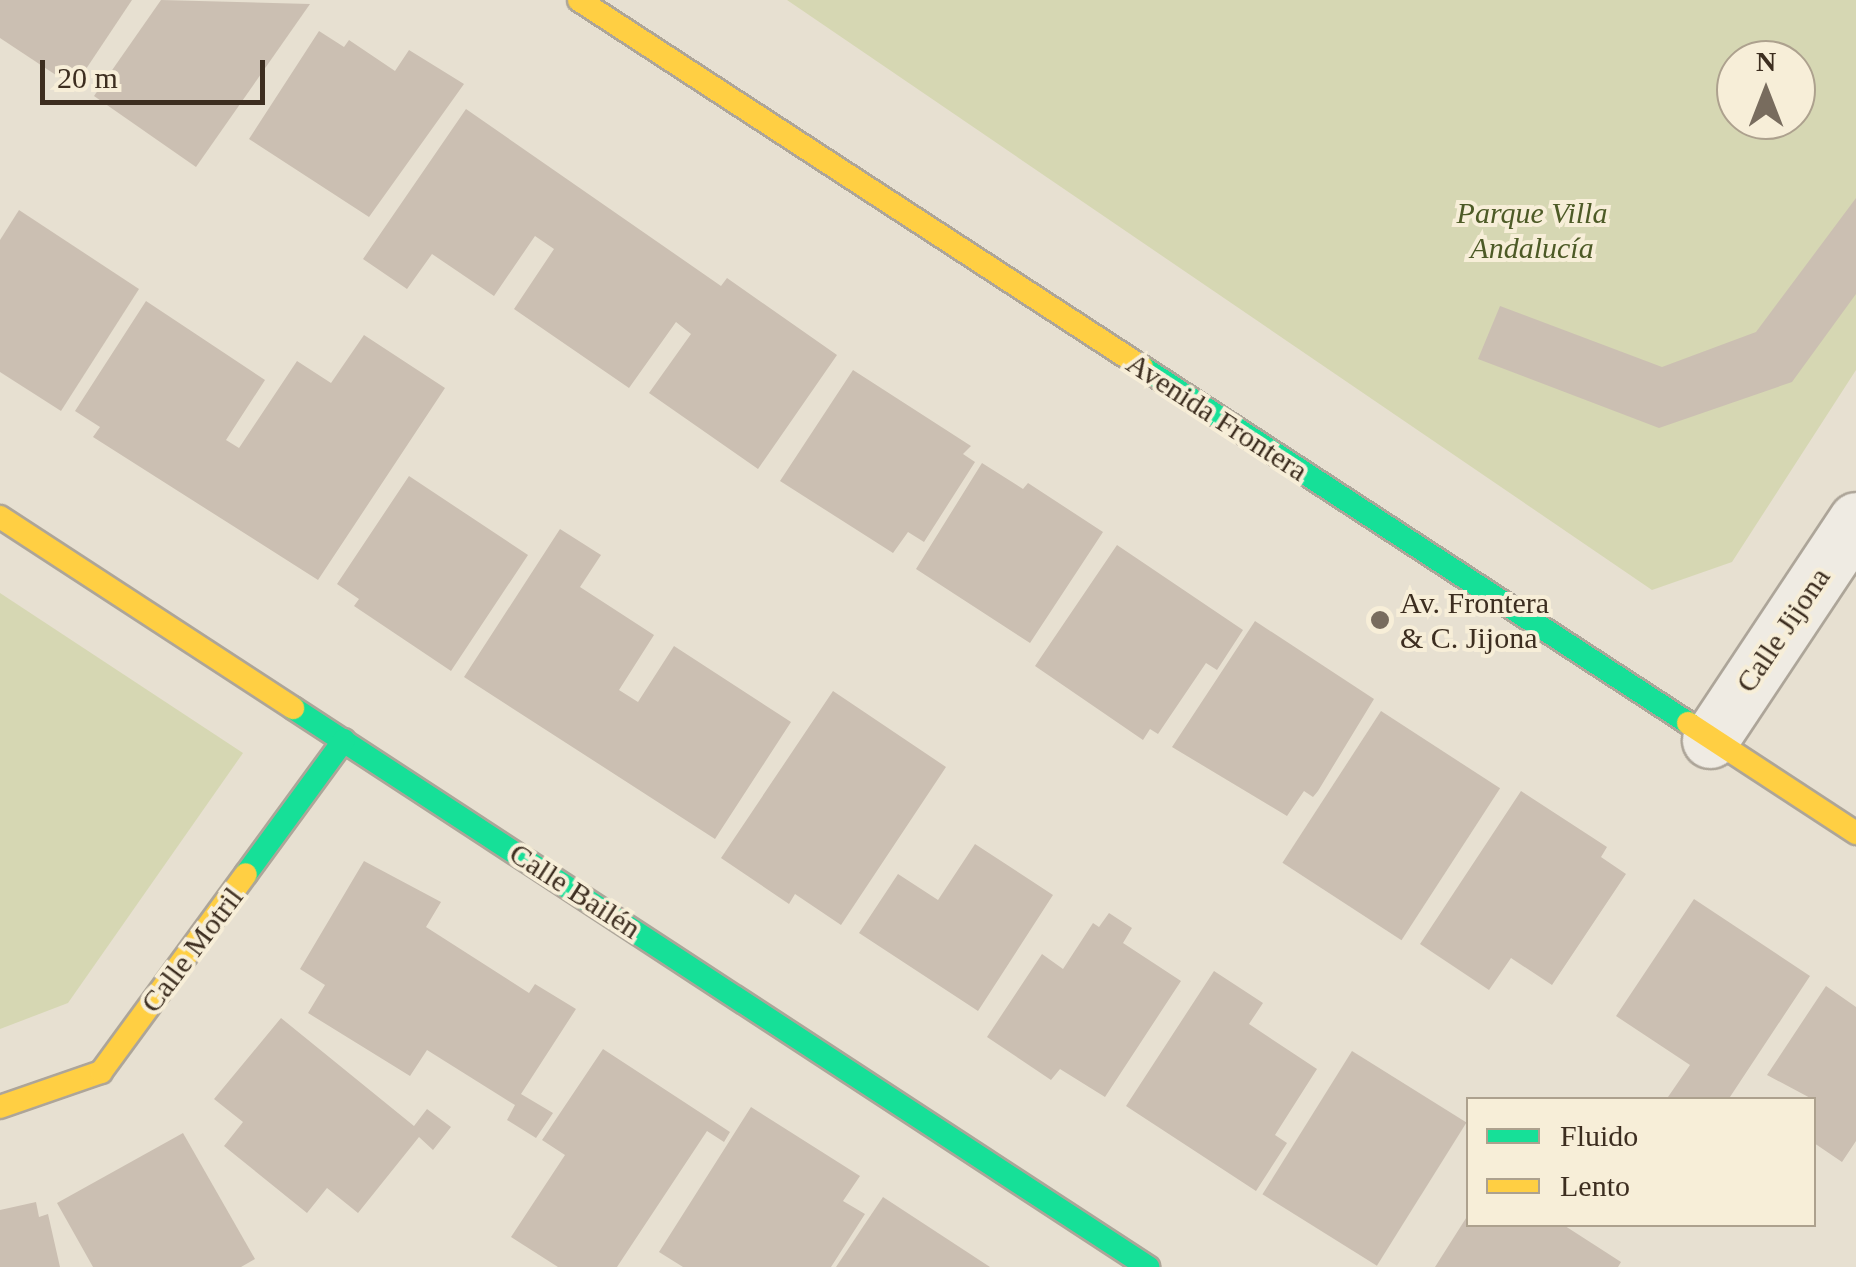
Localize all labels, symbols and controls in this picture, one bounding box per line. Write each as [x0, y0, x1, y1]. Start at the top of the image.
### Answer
scale bar [45, 40, 270, 102]
north arrow [1716, 40, 1816, 140]
text: N [1756, 46, 1776, 77]
text: 20 m [57, 61, 118, 94]
park label: Parque Villa Andalucía [1457, 195, 1607, 266]
street label: Avenida Frontera [1120, 345, 1314, 489]
street label: Calle Jijona [1728, 561, 1838, 699]
place label: Av. Frontera & C. Jijona [1400, 585, 1549, 656]
marker: Av. Frontera & C. Jijona [1369, 609, 1391, 631]
street label: Calle Bailén [503, 835, 647, 947]
street label: Calle Motril [133, 880, 251, 1020]
legend [1466, 1097, 1816, 1227]
text: Fluido [1560, 1119, 1638, 1152]
text: Lento [1560, 1169, 1630, 1202]

